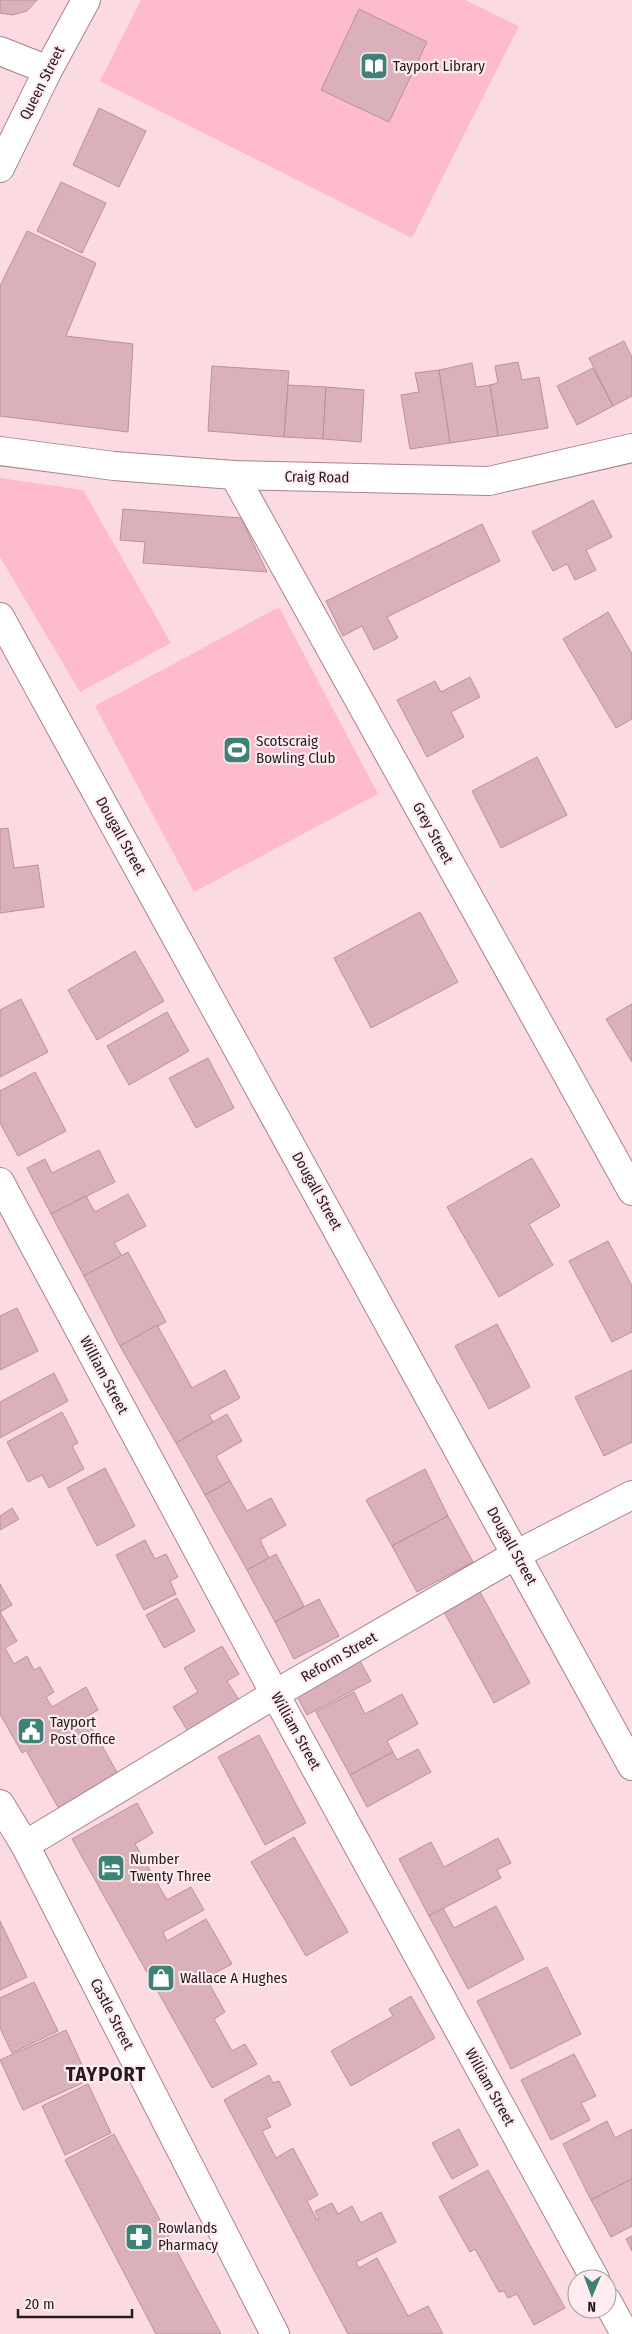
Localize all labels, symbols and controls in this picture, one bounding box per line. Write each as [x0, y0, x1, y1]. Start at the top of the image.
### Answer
street label: Queen Street [16, 43, 68, 123]
library icon: Tayport Library [359, 51, 389, 81]
place label: Tayport Library [393, 57, 485, 75]
street label: Craig Road [284, 467, 350, 487]
place label: Scotscraig Bowling Club [256, 732, 335, 767]
sports icon: Scotscraig Bowling Club [222, 735, 252, 765]
street label: Dougall Street [92, 794, 150, 878]
street label: Grey Street [409, 799, 457, 867]
street label: Dougall Street [288, 1149, 346, 1233]
street label: William Street [76, 1333, 132, 1417]
street label: Dougall Street [483, 1504, 541, 1588]
street label: Reform Street [298, 1628, 380, 1686]
street label: William Street [267, 1689, 325, 1773]
place label: Tayport Post Office [50, 1713, 116, 1748]
public building icon: Tayport Post Office [16, 1716, 46, 1746]
place label: Number Twenty Three [130, 1850, 211, 1885]
hotel icon: Number Twenty Three [96, 1853, 126, 1883]
shop icon: Wallace A Hughes [146, 1963, 176, 1993]
place label: Wallace A Hughes [180, 1969, 287, 1987]
street label: Castle Street [86, 1975, 138, 2053]
street label: William Street [461, 2045, 519, 2129]
district label: TAYPORT [66, 2062, 146, 2086]
place label: Rowlands Pharmacy [158, 2219, 218, 2254]
pharmacy icon: Rowlands Pharmacy [124, 2222, 154, 2252]
north arrow [567, 2269, 617, 2319]
scale bar [18, 2286, 131, 2318]
text: 20 m [25, 2295, 55, 2313]
text: N [587, 2298, 596, 2315]

